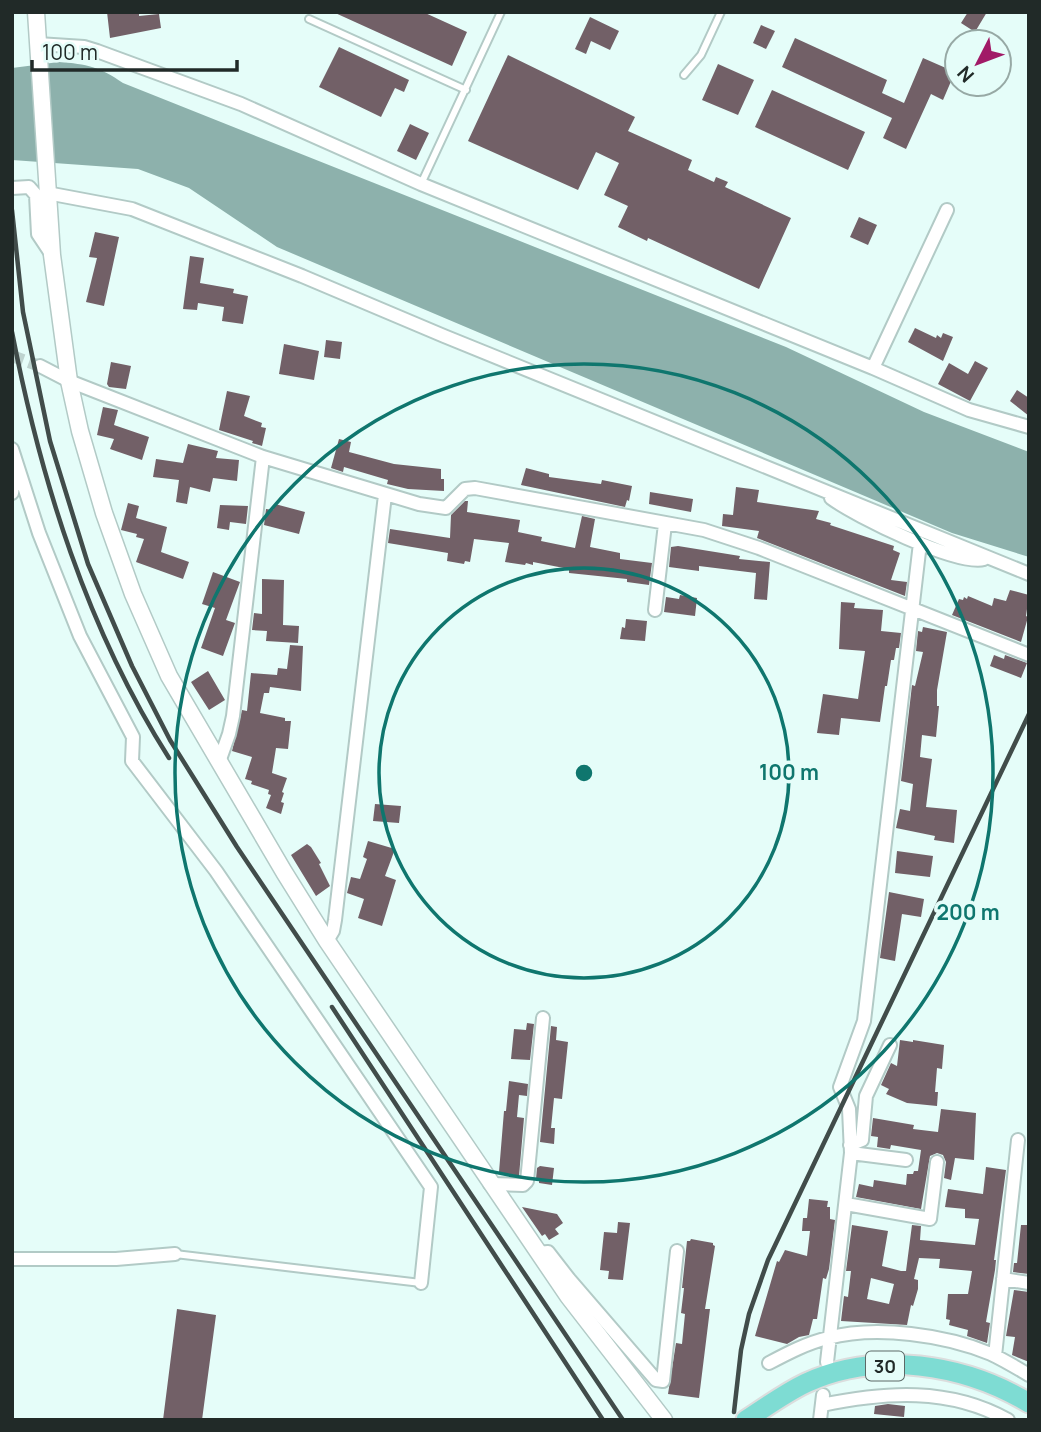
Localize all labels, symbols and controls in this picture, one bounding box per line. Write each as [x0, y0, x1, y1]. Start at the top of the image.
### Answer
scale bar [32, 28, 236, 72]
north arrow [943, 28, 1013, 98]
text: 100 m [42, 38, 98, 66]
text: N [951, 61, 980, 88]
text: 100 m [759, 758, 819, 786]
centre of rings [572, 761, 596, 785]
text: 200 m [936, 898, 1000, 926]
road number: 30 [866, 1352, 904, 1380]

